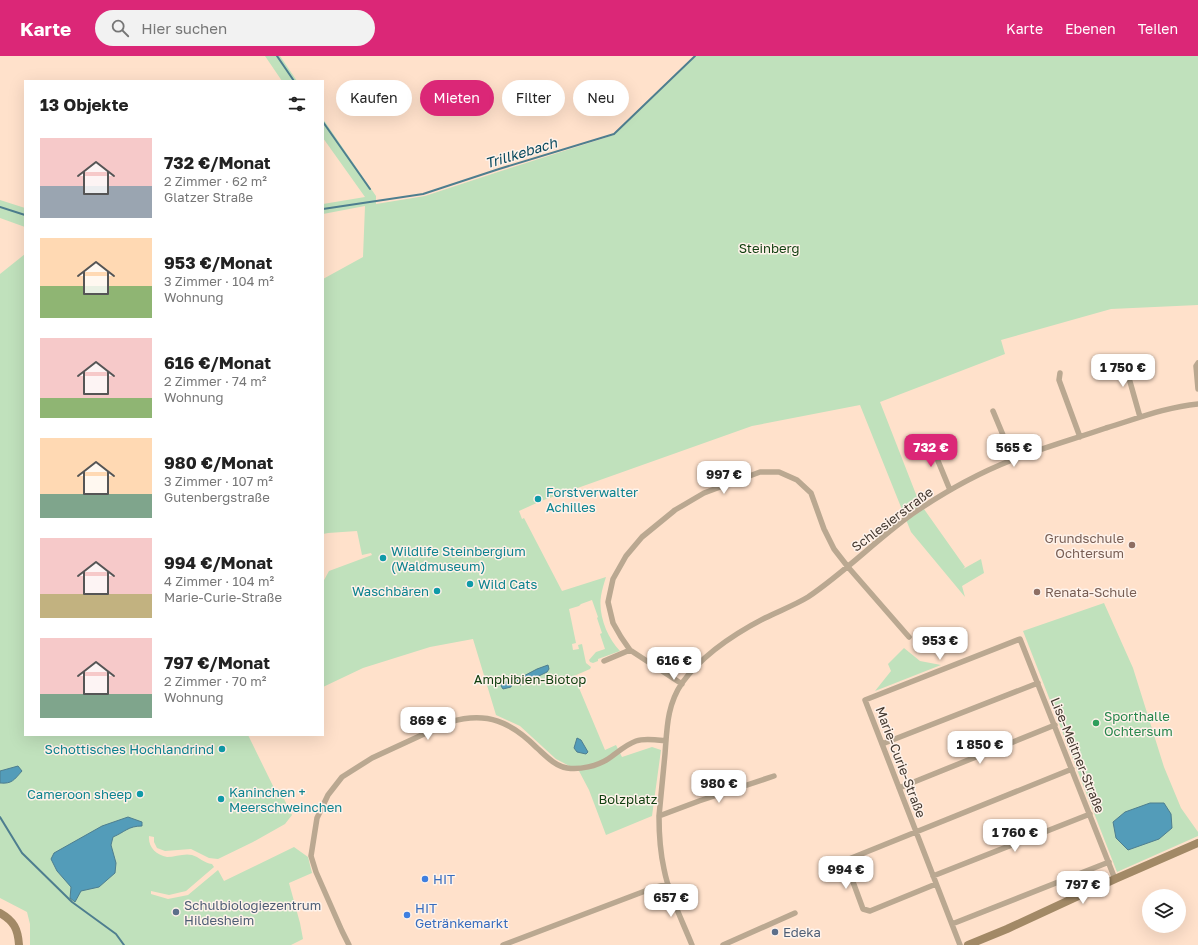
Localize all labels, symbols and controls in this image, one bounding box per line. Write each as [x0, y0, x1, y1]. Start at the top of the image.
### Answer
search box [95, 10, 375, 46]
text: Karte [20, 17, 71, 40]
icon: search [109, 17, 131, 39]
text: Hier suchen [141, 19, 227, 37]
text: Karte [1006, 20, 1043, 37]
text: Ebenen [1065, 20, 1116, 37]
text: Teilen [1138, 20, 1178, 37]
chip: Kaufen [336, 80, 412, 116]
chip: Mieten [420, 80, 494, 116]
chip: Filter [502, 80, 565, 116]
chip: Neu [573, 80, 629, 116]
icon: filters [286, 93, 308, 115]
text: 13 Objekte [40, 94, 129, 115]
water label: Trillkebach [483, 133, 560, 171]
text: 732 €/Monat [164, 152, 271, 173]
icon: home [72, 154, 120, 202]
text: 2 Zimmer · 62 m² [164, 173, 267, 189]
text: Glatzer Straße [164, 189, 253, 205]
park label: Steinberg [739, 240, 799, 256]
text: 953 €/Monat [164, 252, 272, 273]
icon: home [72, 254, 120, 302]
text: 3 Zimmer · 104 m² [164, 273, 274, 289]
text: Wohnung [164, 289, 224, 305]
text: 616 €/Monat [164, 352, 271, 373]
icon: home [72, 354, 120, 402]
pin: 1 750 € [1086, 354, 1160, 388]
text: 1 750 € [1100, 359, 1146, 375]
text: 2 Zimmer · 74 m² [164, 373, 266, 389]
text: Wohnung [164, 389, 224, 405]
pin: 732 € [903, 434, 959, 468]
pin: 565 € [986, 434, 1042, 468]
text: 732 € [913, 439, 949, 455]
text: 565 € [996, 439, 1032, 455]
text: 980 €/Monat [164, 452, 273, 473]
icon: home [72, 454, 120, 502]
pin: 997 € [696, 461, 752, 495]
text: 997 € [706, 466, 742, 482]
text: 3 Zimmer · 107 m² [164, 473, 273, 489]
street label: Schlesierstraße [848, 483, 936, 555]
place label: Forstverwalter Achilles [546, 484, 638, 515]
text: Gutenbergstraße [164, 489, 270, 505]
marker: Forstverwalter Achilles [533, 494, 543, 504]
place label: Grundschule Ochtersum [1045, 530, 1124, 561]
marker: Grundschule Ochtersum [1127, 540, 1137, 550]
place label: Wildlife Steinbergium (Waldmuseum) [391, 543, 526, 574]
text: 994 €/Monat [164, 552, 273, 573]
marker: Wildlife Steinbergium (Waldmuseum) [378, 553, 388, 563]
icon: home [72, 554, 120, 602]
text: 4 Zimmer · 104 m² [164, 573, 274, 589]
place label: Wild Cats [478, 576, 537, 592]
marker: Wild Cats [465, 579, 475, 589]
place label: Waschbären [352, 583, 429, 599]
place label: Renata-Schule [1045, 584, 1137, 600]
marker: Waschbären [432, 586, 442, 596]
marker: Renata-Schule [1032, 587, 1042, 597]
text: Marie-Curie-Straße [164, 589, 282, 605]
pin: 953 € [912, 627, 968, 661]
text: 953 € [922, 632, 958, 648]
pin: 616 € [646, 647, 702, 681]
text: 797 €/Monat [164, 652, 270, 673]
text: 616 € [656, 652, 692, 668]
icon: home [72, 654, 120, 702]
park label: Amphibien-Biotop [474, 671, 586, 687]
text: 2 Zimmer · 70 m² [164, 673, 266, 689]
text: Wohnung [164, 689, 224, 705]
street label: Lise-Meitner-Straße [1048, 695, 1108, 815]
street label: Marie-Curie-Straße [872, 704, 930, 820]
pin: 869 € [400, 707, 456, 741]
place label: Sporthalle Ochtersum [1104, 708, 1173, 739]
text: 869 € [409, 712, 447, 728]
marker: Sporthalle Ochtersum [1091, 718, 1101, 728]
pin: 1 850 € [943, 731, 1017, 765]
text: 1 850 € [956, 736, 1004, 752]
place label: Schottisches Hochlandrind [45, 741, 214, 757]
marker: Schottisches Hochlandrind [217, 744, 227, 754]
pin: 980 € [691, 770, 747, 804]
text: 980 € [700, 775, 738, 791]
place label: Kaninchen + Meerschweinchen [229, 784, 342, 815]
place label: Cameroon sheep [27, 786, 132, 802]
marker: Cameroon sheep [135, 789, 145, 799]
park label: Bolzplatz [599, 791, 658, 807]
marker: Kaninchen + Meerschweinchen [216, 794, 226, 804]
pin: 1 760 € [978, 819, 1052, 853]
text: 1 760 € [992, 824, 1038, 840]
pin: 994 € [818, 856, 874, 890]
text: 994 € [827, 861, 865, 877]
place label: HIT [433, 871, 455, 887]
pin: 797 € [1055, 871, 1111, 905]
marker: HIT [420, 874, 430, 884]
text: 797 € [1066, 876, 1100, 892]
pin: 657 € [643, 884, 699, 918]
text: 657 € [653, 889, 689, 905]
map controls [1142, 889, 1186, 933]
button: layers [1142, 889, 1186, 933]
place label: Schulbiologiezentrum Hildesheim [184, 897, 321, 928]
place label: HIT Getränkemarkt [415, 900, 509, 931]
marker: Schulbiologiezentrum Hildesheim [171, 907, 181, 917]
marker: HIT Getränkemarkt [402, 910, 412, 920]
place label: Edeka [783, 924, 821, 940]
marker: Edeka [770, 927, 780, 937]

